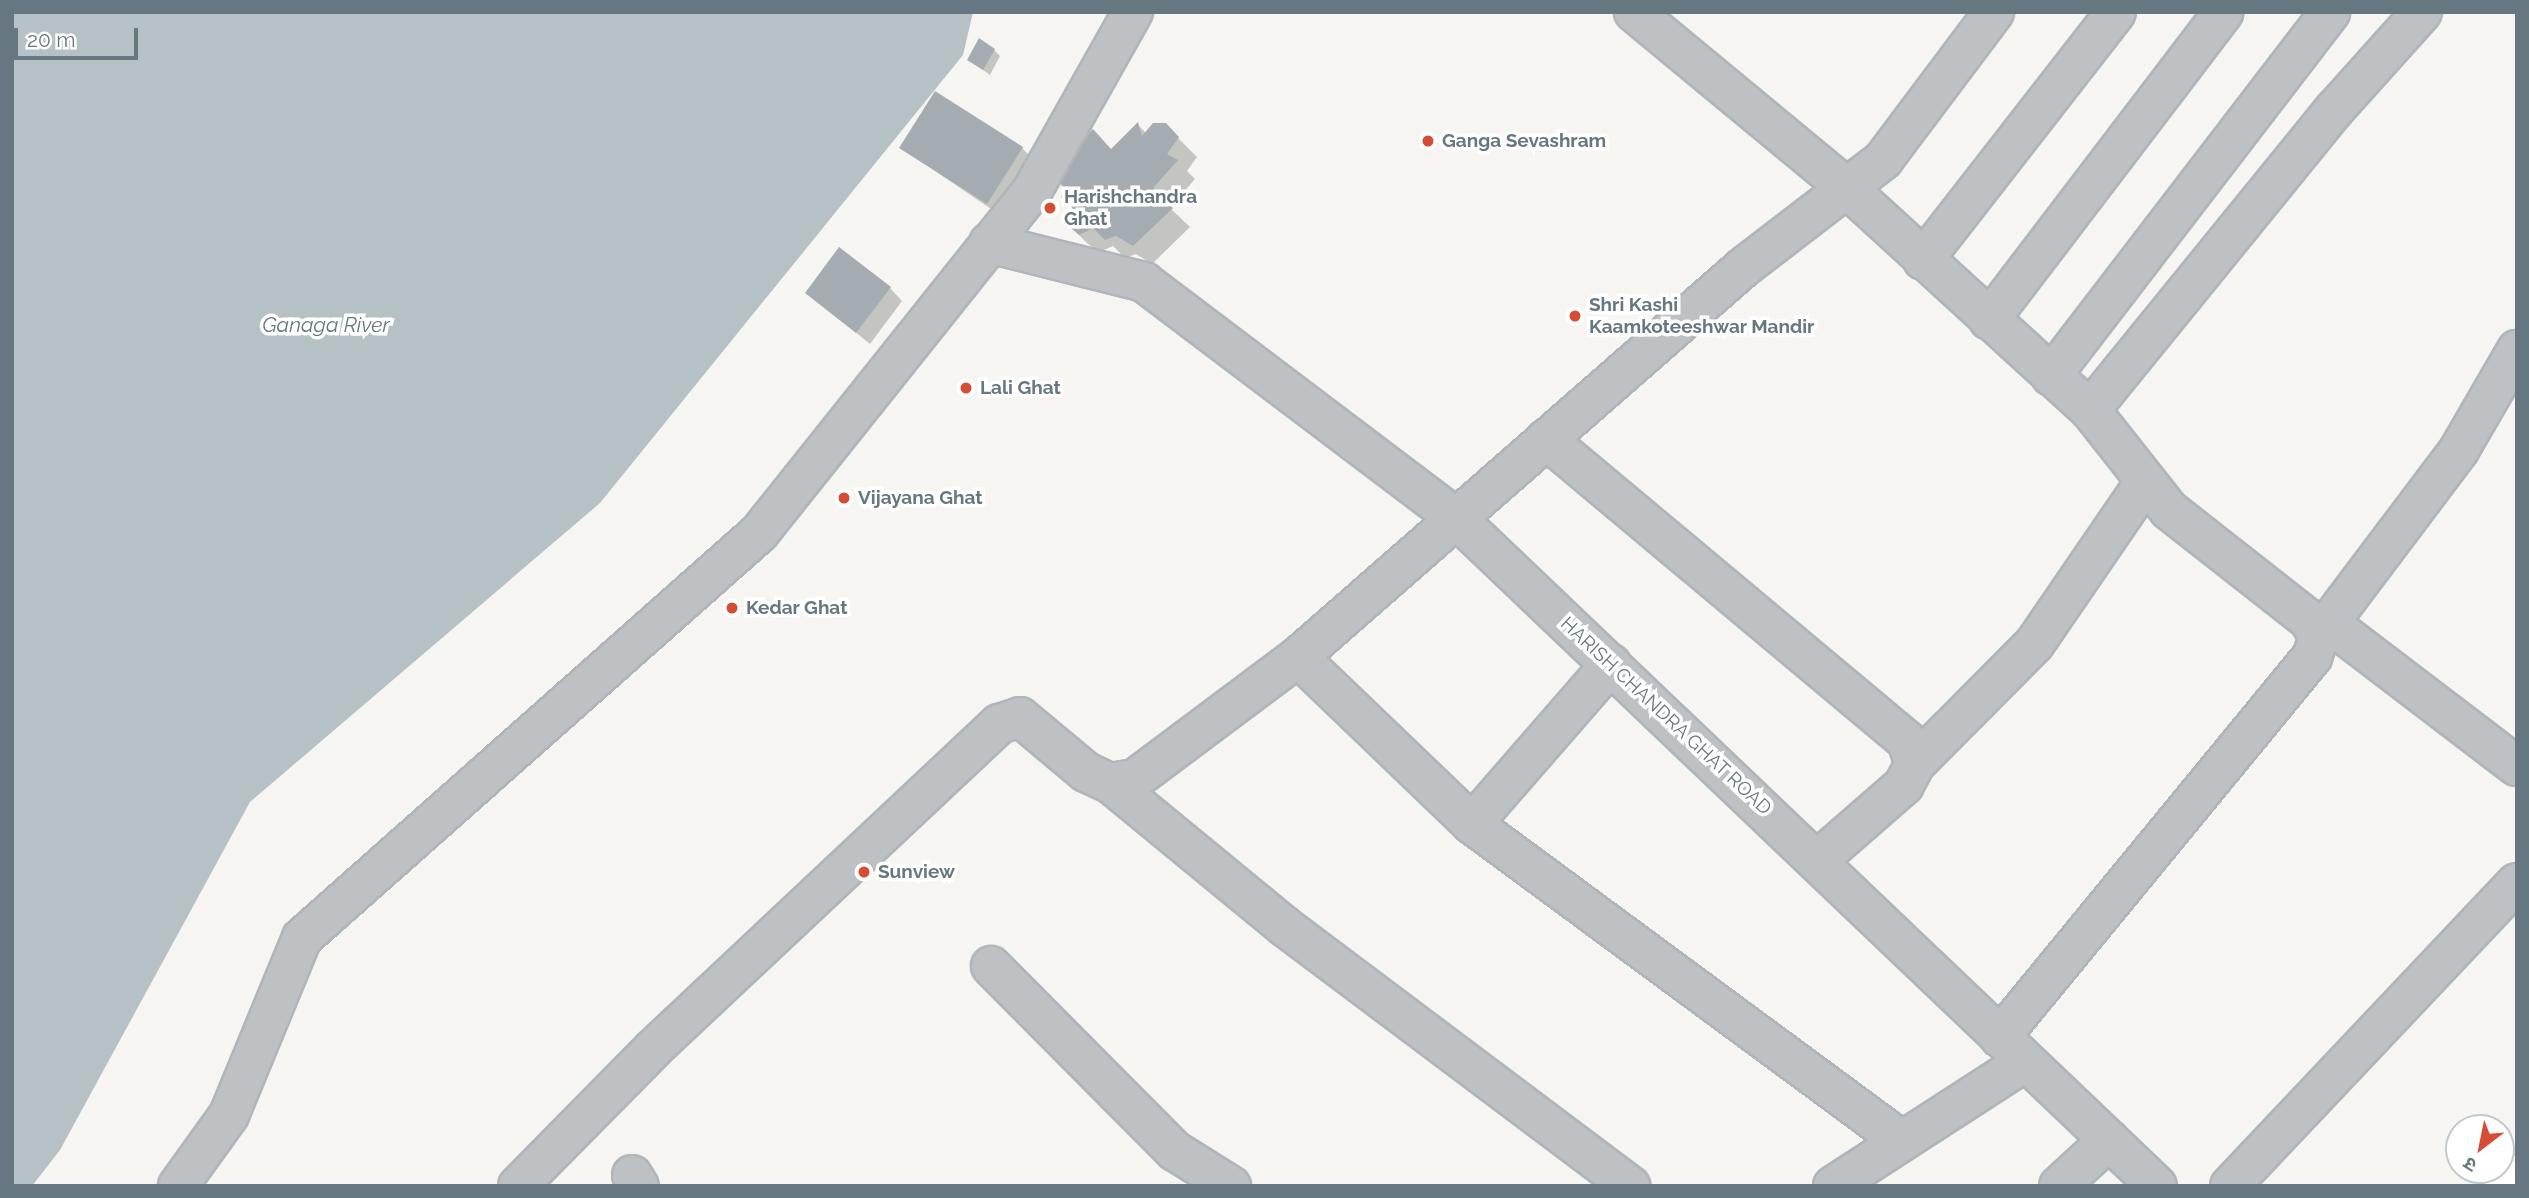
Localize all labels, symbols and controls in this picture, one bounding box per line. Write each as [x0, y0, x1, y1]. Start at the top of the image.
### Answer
scale bar [18, 14, 142, 58]
text: 20 m [27, 27, 75, 52]
place label: Ganga Sevashram [1442, 130, 1606, 152]
marker: Ganga Sevashram [1420, 133, 1436, 149]
place label: Harishchandra Ghat [1064, 186, 1197, 230]
marker: Harishchandra Ghat [1042, 200, 1058, 216]
place label: Shri Kashi Kaamkoteeshwar Mandir [1589, 294, 1815, 338]
marker: Shri Kashi Kaamkoteeshwar Mandir [1567, 308, 1583, 324]
water label: Ganaga River [262, 312, 390, 338]
place label: Lali Ghat [980, 377, 1061, 399]
marker: Lali Ghat [958, 380, 974, 396]
place label: Vijayana Ghat [858, 487, 983, 509]
marker: Vijayana Ghat [836, 490, 852, 506]
place label: Kedar Ghat [746, 597, 848, 619]
marker: Kedar Ghat [724, 600, 740, 616]
street label: HARISH CHANDRA GHAT ROAD [1556, 612, 1776, 820]
place label: Sunview [878, 861, 955, 883]
marker: Sunview [856, 864, 872, 880]
north arrow [2445, 1114, 2515, 1184]
text: उ [2459, 1153, 2480, 1177]

